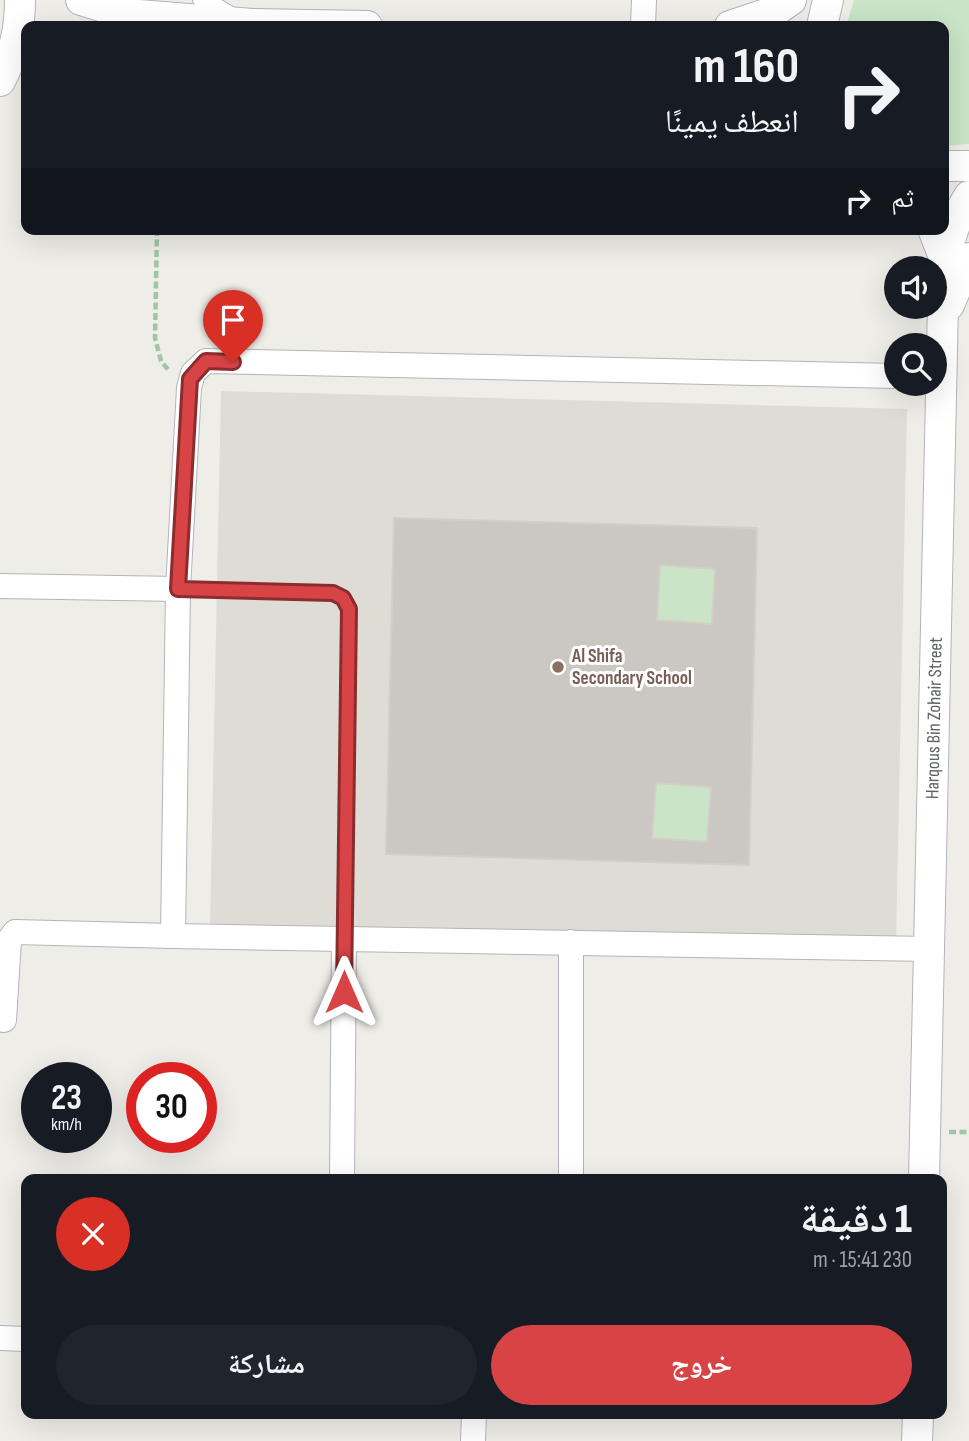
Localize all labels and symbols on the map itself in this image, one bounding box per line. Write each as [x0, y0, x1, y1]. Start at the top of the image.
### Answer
pin [203, 290, 263, 362]
street label: Harqous Bin Zohair Street [921, 637, 947, 799]
place label: Al Shifa Secondary School [571, 645, 692, 690]
marker: Al Shifa Secondary School [550, 659, 566, 675]
position arrow [307, 955, 381, 1029]
speed limit sign: 30 [126, 1062, 217, 1153]

